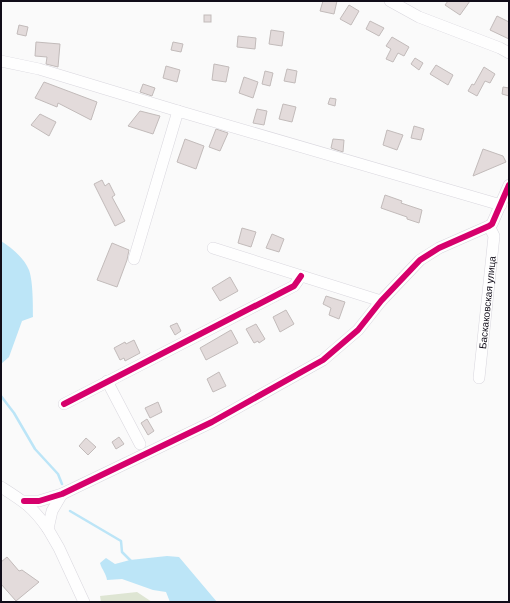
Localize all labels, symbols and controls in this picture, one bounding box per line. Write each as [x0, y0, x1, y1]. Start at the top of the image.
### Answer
street label: Баскаковская улица [476, 255, 498, 350]

